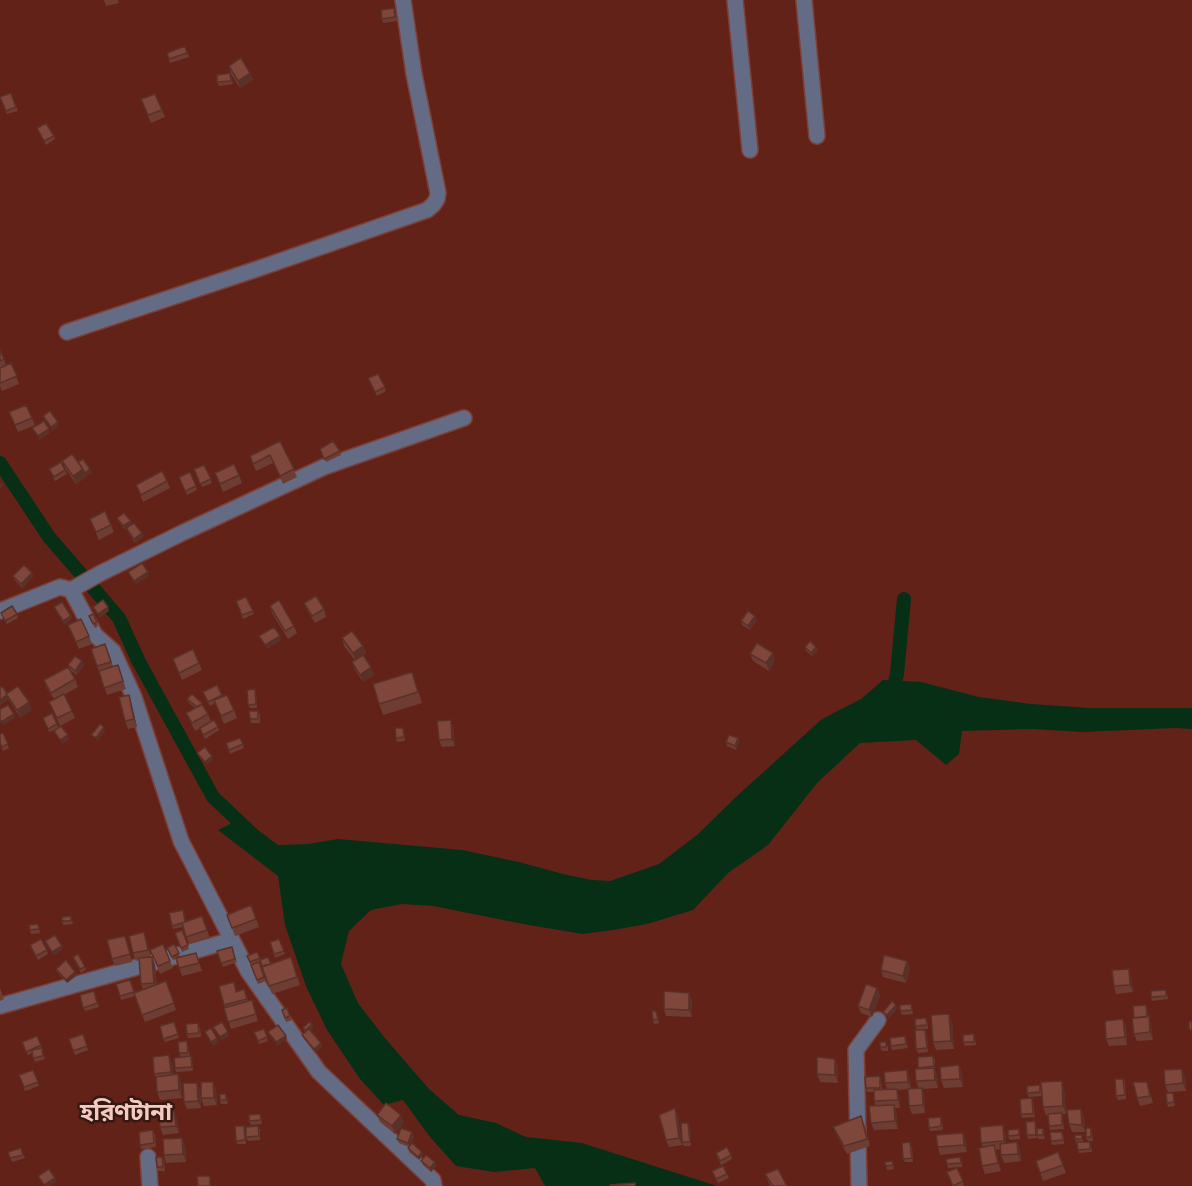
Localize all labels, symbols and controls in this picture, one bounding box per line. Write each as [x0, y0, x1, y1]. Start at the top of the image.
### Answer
district label: হরিণটানা [80, 1100, 172, 1128]

